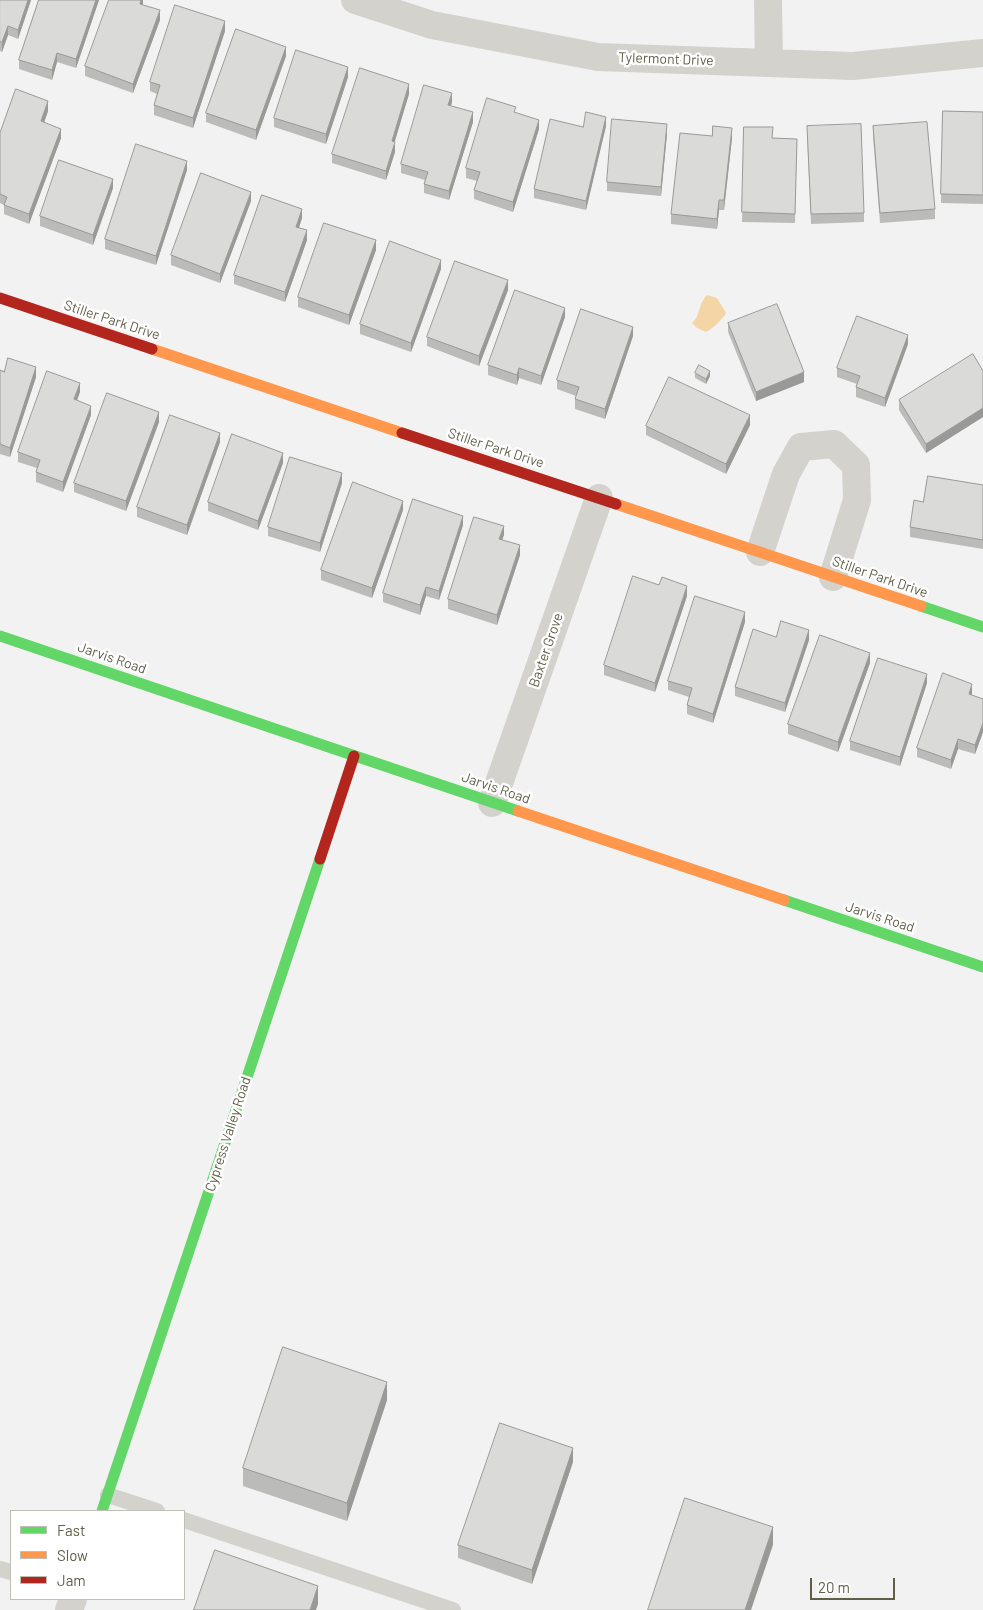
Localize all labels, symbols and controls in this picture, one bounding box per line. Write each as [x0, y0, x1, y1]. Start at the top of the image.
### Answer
street label: Tylermont Drive [618, 49, 714, 69]
street label: Stiller Park Drive [62, 297, 162, 343]
street label: Stiller Park Drive [446, 425, 546, 471]
street label: Stiller Park Drive [830, 553, 930, 601]
street label: Baxter Grove [525, 611, 567, 689]
street label: Jarvis Road [75, 638, 149, 678]
street label: Jarvis Road [459, 768, 533, 808]
street label: Jarvis Road [843, 898, 917, 936]
street label: Cypress Valley Road [202, 1074, 254, 1194]
legend [10, 1510, 185, 1600]
text: Fast [57, 1521, 85, 1539]
text: Slow [57, 1546, 88, 1564]
scale bar [813, 1568, 898, 1600]
text: Jam [57, 1571, 86, 1589]
text: 20 m [818, 1578, 850, 1596]

